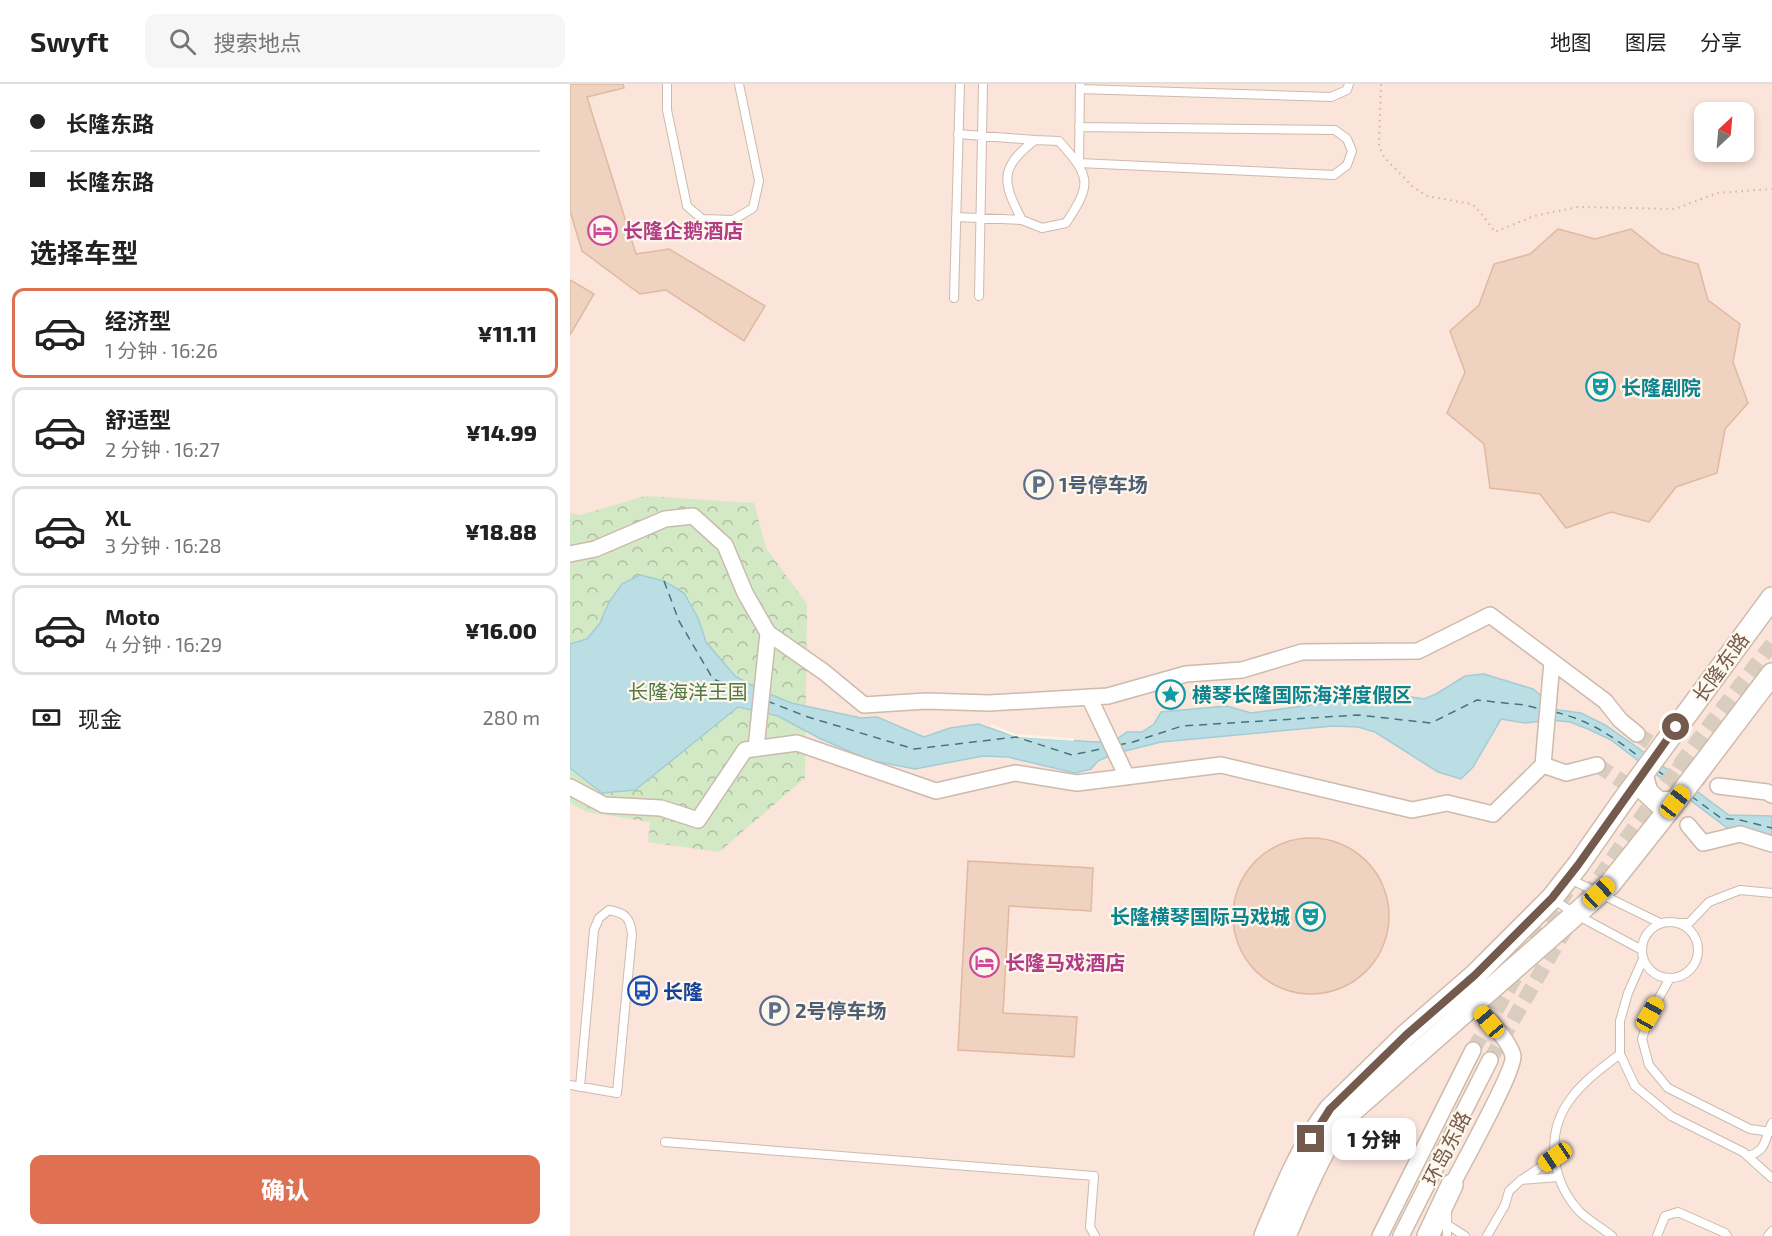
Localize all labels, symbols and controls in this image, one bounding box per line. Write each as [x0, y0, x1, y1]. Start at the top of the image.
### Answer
search box [145, 14, 565, 68]
text: Swyft [30, 24, 109, 58]
icon: search [166, 25, 199, 58]
text: 搜索地点 [214, 29, 302, 55]
text: 地图 [1550, 29, 1592, 54]
text: 图层 [1625, 29, 1667, 54]
text: 分享 [1700, 29, 1742, 54]
north arrow [1694, 102, 1754, 162]
map controls [1694, 102, 1754, 162]
text: 长隆东路 [66, 110, 154, 136]
text: 长隆东路 [66, 168, 154, 194]
hotel icon: 长隆企鹅酒店 [586, 214, 618, 246]
place label: 长隆企鹅酒店 [623, 218, 743, 242]
text: 选择车型 [30, 236, 138, 268]
icon: car [33, 306, 87, 360]
text: 经济型 [105, 307, 171, 333]
text: ¥11.11 [478, 320, 537, 346]
text: 1 分钟 · 16:26 [105, 338, 218, 362]
theatre icon: 长隆剧院 [1584, 371, 1616, 403]
place label: 长隆剧院 [1621, 375, 1701, 399]
icon: car [33, 405, 87, 459]
text: 舒适型 [105, 406, 171, 432]
text: ¥14.99 [466, 419, 537, 445]
text: 2 分钟 · 16:27 [105, 437, 220, 461]
parking icon: 1号停车场 [1022, 468, 1054, 500]
place label: 1号停车场 [1059, 472, 1148, 496]
icon: car [33, 504, 87, 558]
text: XL [105, 504, 131, 530]
text: ¥18.88 [465, 518, 537, 544]
text: 3 分钟 · 16:28 [105, 533, 222, 557]
icon: car [33, 603, 87, 657]
text: Moto [105, 603, 160, 629]
text: ¥16.00 [465, 617, 537, 643]
street label: 长隆东路 [1687, 628, 1753, 706]
text: 4 分钟 · 16:29 [105, 632, 222, 656]
place icon: 横琴长隆国际海洋度假区 [1155, 678, 1187, 710]
park label: 长隆海洋王国 [628, 679, 748, 703]
place label: 横琴长隆国际海洋度假区 [1192, 682, 1412, 706]
icon: cash [30, 701, 63, 734]
text: 现金 [78, 705, 122, 731]
text: 280 m [483, 705, 540, 729]
route start [1662, 713, 1689, 740]
car [1657, 782, 1693, 822]
car [1580, 874, 1618, 912]
theatre icon: 长隆横琴国际马戏城 [1295, 900, 1327, 932]
place label: 长隆横琴国际马戏城 [1110, 904, 1290, 928]
hotel icon: 长隆马戏酒店 [968, 946, 1000, 978]
place label: 长隆马戏酒店 [1005, 950, 1125, 974]
bus stop icon: 长隆 [626, 975, 658, 1007]
place label: 长隆 [663, 979, 703, 1003]
parking icon: 2号停车场 [758, 994, 790, 1026]
car [1633, 994, 1667, 1034]
place label: 2号停车场 [795, 998, 887, 1022]
car [1471, 1002, 1507, 1042]
street label: 环岛东路 [1417, 1107, 1475, 1189]
callout: 1 分钟 [1332, 1118, 1416, 1160]
route end [1297, 1125, 1324, 1152]
text: 1 分钟 [1347, 1127, 1401, 1151]
car [1535, 1139, 1575, 1175]
button: 确认 [30, 1155, 540, 1224]

